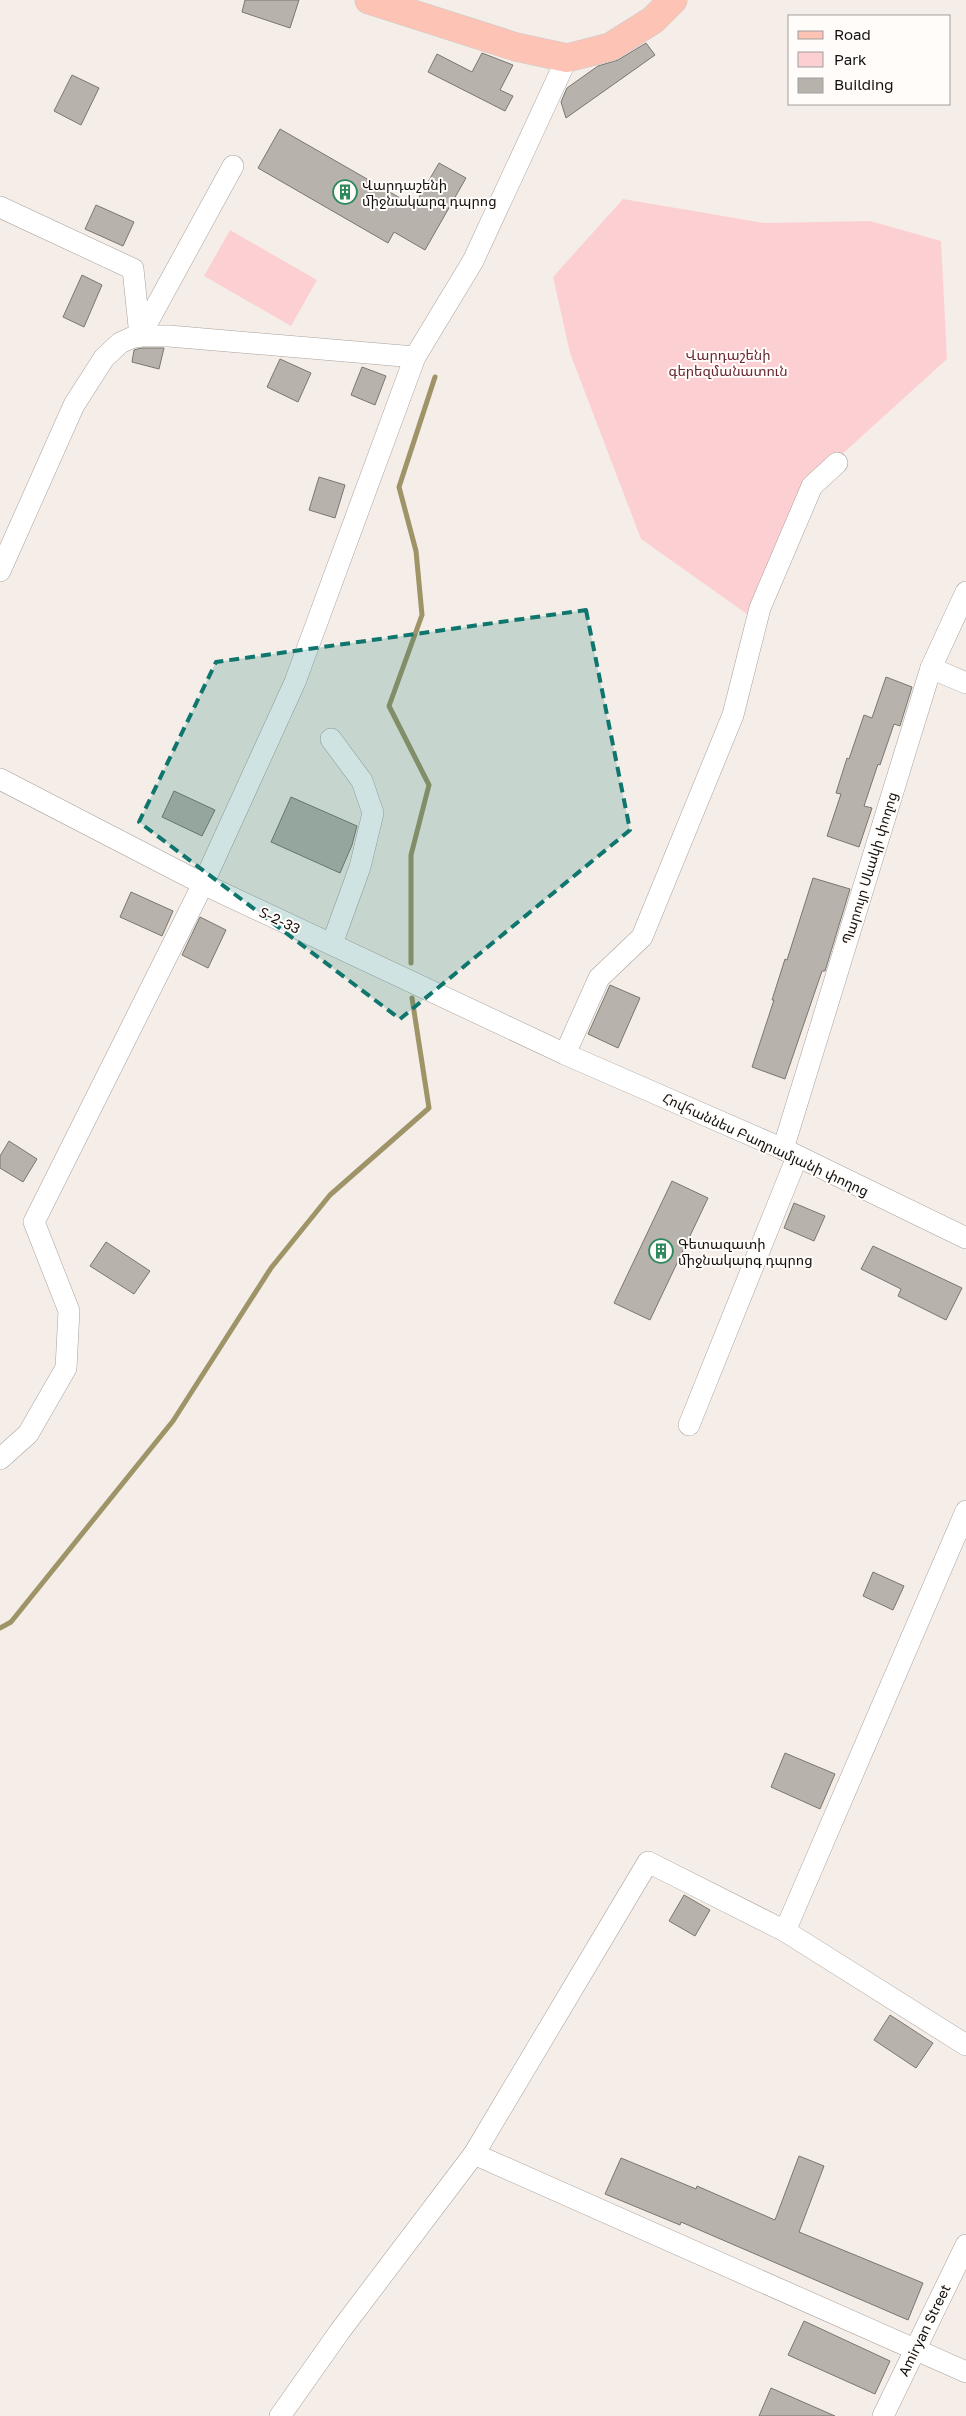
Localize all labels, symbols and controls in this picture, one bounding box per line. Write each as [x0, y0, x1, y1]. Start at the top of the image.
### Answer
legend [788, 15, 951, 105]
text: Road [834, 25, 871, 43]
text: Park [834, 50, 867, 68]
text: Building [834, 75, 894, 93]
place label: Վարդաշենի միջնակարգ դպրոց [362, 176, 497, 209]
building icon: Վարդաշենի միջնակարգ դպրոց [332, 179, 358, 205]
park label: Վարդաշենի գերեզմանատուն [668, 346, 788, 379]
street label: Պարույր Սևակի փողոց [838, 790, 900, 946]
street label: Տ-2-33 [257, 903, 303, 937]
street label: Հովհաննես Բաղրամյանի փողոց [660, 1089, 872, 1199]
place label: Գետազատի միջնակարգ դպրոց [678, 1235, 813, 1268]
building icon: Գետազատի միջնակարգ դպրոց [648, 1238, 674, 1264]
street label: Amiryan Street [894, 2281, 954, 2379]

